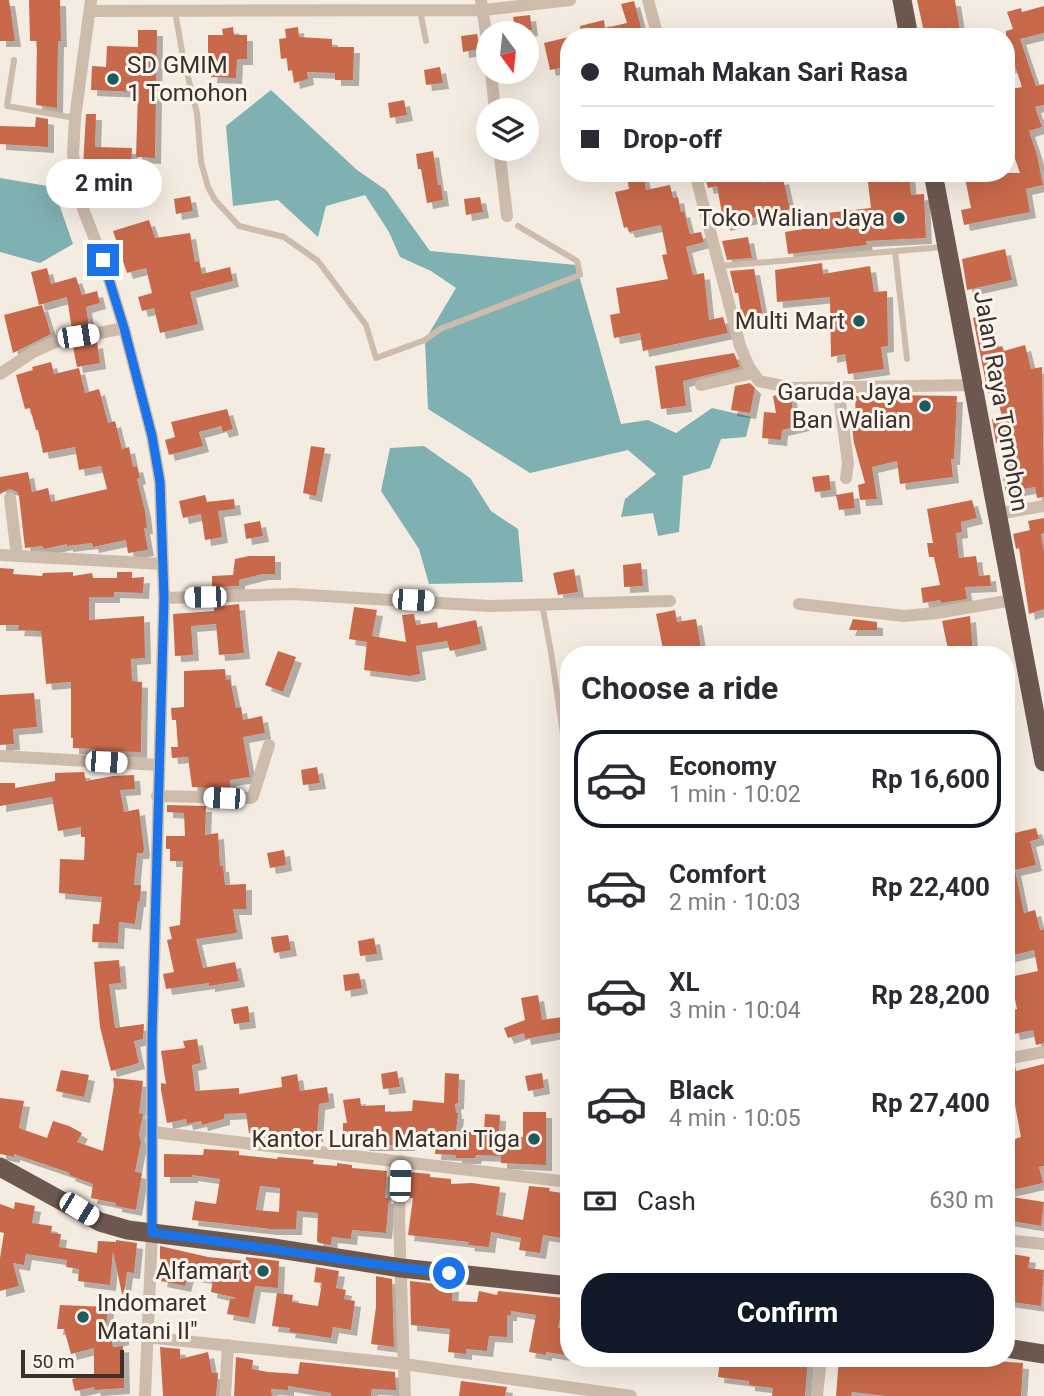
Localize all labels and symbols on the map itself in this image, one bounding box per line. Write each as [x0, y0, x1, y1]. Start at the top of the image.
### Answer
north arrow [476, 21, 539, 84]
place label: SD GMIM 1 Tomohon [127, 51, 248, 107]
marker: SD GMIM 1 Tomohon [105, 71, 121, 87]
callout: 2 min [45, 159, 161, 208]
place label: Toko Walian Jaya [698, 204, 885, 232]
marker: Toko Walian Jaya [891, 210, 907, 226]
route end [87, 244, 119, 276]
street label: Jalan Raya Tomohon [968, 289, 1034, 513]
place label: Multi Mart [735, 307, 845, 335]
marker: Multi Mart [851, 313, 867, 329]
car [56, 322, 101, 350]
place label: Garuda Jaya Ban Walian [777, 378, 911, 434]
marker: Garuda Jaya Ban Walian [917, 398, 933, 414]
car [184, 586, 227, 608]
car [392, 588, 435, 612]
car [85, 750, 128, 774]
car [203, 787, 246, 809]
place label: Kantor Lurah Matani Tiga [252, 1125, 520, 1153]
marker: Kantor Lurah Matani Tiga [526, 1131, 542, 1147]
car [389, 1160, 412, 1202]
car [56, 1189, 103, 1229]
place label: Alfamart [155, 1257, 249, 1285]
route start [433, 1257, 465, 1289]
marker: Alfamart [255, 1263, 271, 1279]
place label: Indomaret Matani II" [97, 1289, 207, 1345]
marker: Indomaret Matani II" [75, 1309, 91, 1325]
scale bar [21, 1347, 124, 1379]

